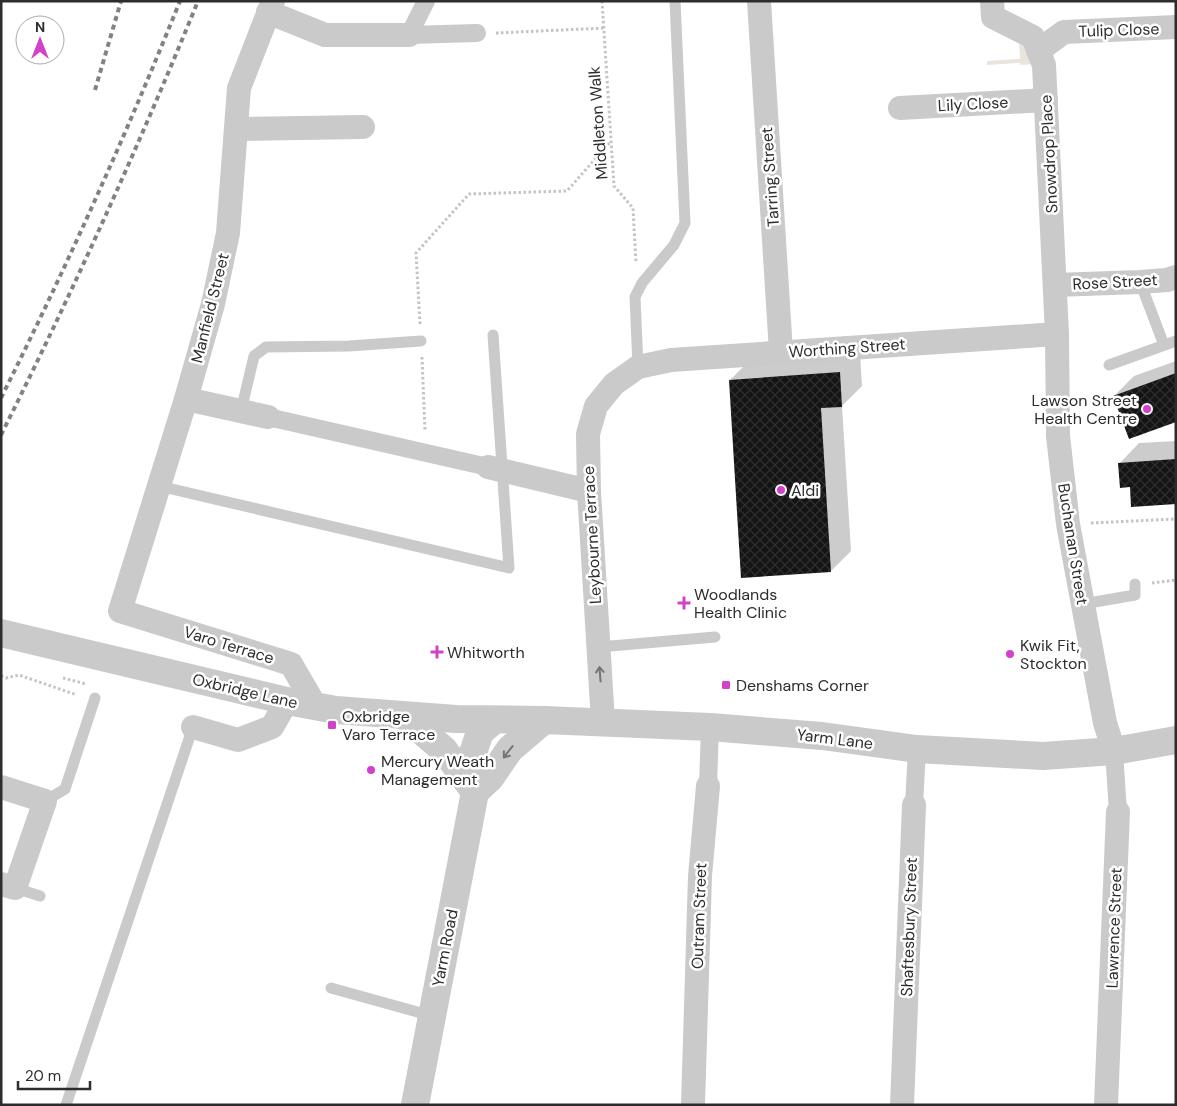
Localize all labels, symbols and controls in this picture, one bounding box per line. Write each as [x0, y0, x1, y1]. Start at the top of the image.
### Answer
north arrow [15, 15, 65, 65]
text: N [35, 18, 45, 36]
street label: Tulip Close [1078, 18, 1160, 42]
street label: Middleton Walk [584, 66, 612, 180]
street label: Lily Close [937, 92, 1009, 116]
street label: Snowdrop Place [1035, 94, 1063, 214]
street label: Tarring Street [756, 126, 784, 228]
street label: Manfield Street [186, 251, 234, 365]
street label: Rose Street [1072, 269, 1158, 295]
street label: Worthing Street [788, 333, 906, 363]
place label: Lawson Street Health Centre [1032, 390, 1137, 429]
marker: Lawson Street Health Centre [1141, 403, 1153, 415]
street label: Leybourne Terrace [578, 465, 606, 605]
place label: Aldi [791, 480, 819, 501]
street label: Buchanan Street [1053, 482, 1093, 606]
marker: Aldi [775, 484, 787, 496]
place label: Woodlands Health Clinic [694, 584, 787, 623]
marker: Woodlands Health Clinic [678, 597, 690, 609]
street label: Varo Terrace [181, 621, 277, 669]
place label: Kwik Fit, Stockton [1020, 635, 1087, 674]
place label: Whitworth [447, 642, 525, 663]
marker: Whitworth [431, 646, 443, 658]
marker: Kwik Fit, Stockton [1004, 648, 1016, 660]
one-way arrow [596, 666, 605, 682]
street label: Oxbridge Lane [190, 669, 300, 713]
place label: Denshams Corner [736, 675, 869, 696]
marker: Denshams Corner [720, 679, 732, 691]
place label: Oxbridge Varo Terrace [342, 706, 435, 745]
marker: Oxbridge Varo Terrace [326, 719, 338, 731]
street label: Yarm Lane [796, 724, 874, 754]
one-way arrow [503, 746, 514, 759]
place label: Mercury Weath Management [381, 751, 494, 790]
marker: Mercury Weath Management [365, 764, 377, 776]
street label: Shaftesbury Street [896, 857, 922, 997]
street label: Outram Street [687, 863, 711, 969]
street label: Lawrence Street [1101, 867, 1127, 989]
street label: Yarm Road [427, 907, 463, 989]
scale bar [18, 1058, 90, 1090]
text: 20 m [25, 1066, 61, 1086]

